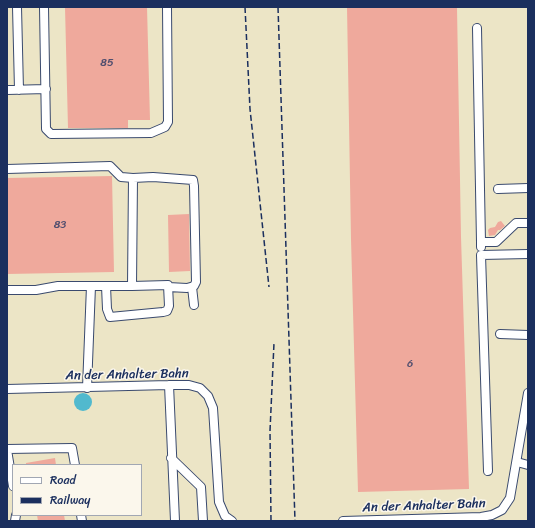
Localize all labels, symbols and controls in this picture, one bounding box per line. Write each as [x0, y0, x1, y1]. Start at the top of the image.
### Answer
house number: 85 [100, 56, 114, 70]
house number: 83 [54, 218, 66, 232]
house number: 6 [407, 357, 413, 371]
street label: An der Anhalter Bahn [65, 366, 189, 384]
legend [12, 464, 142, 516]
text: Road [50, 469, 76, 491]
text: Railway [50, 489, 91, 511]
street label: An der Anhalter Bahn [362, 496, 486, 516]

